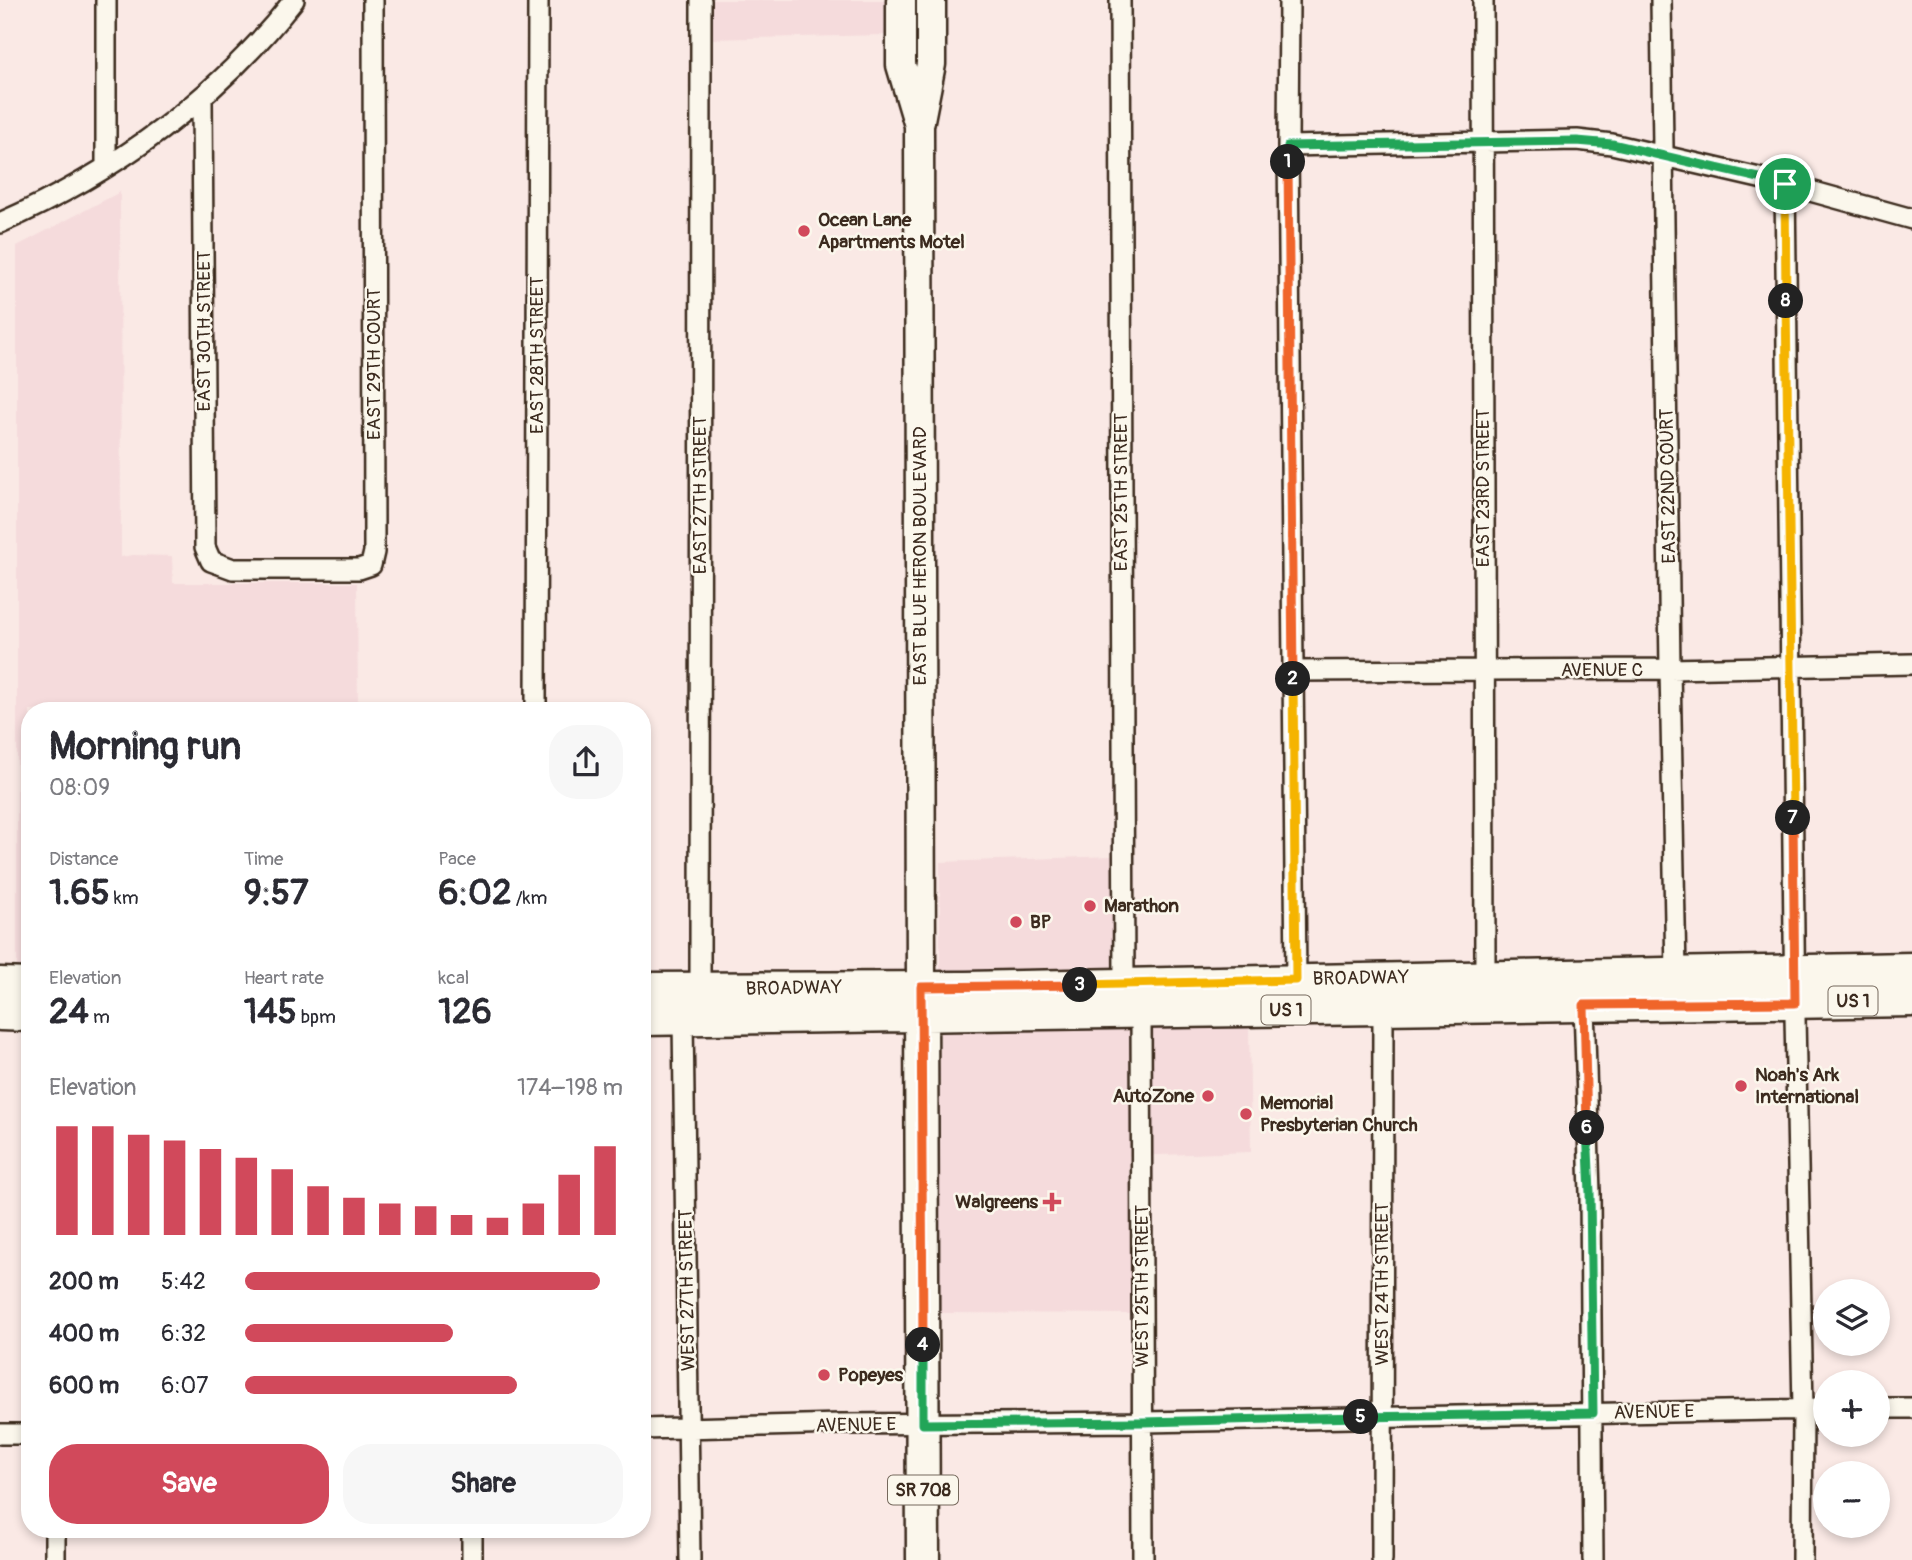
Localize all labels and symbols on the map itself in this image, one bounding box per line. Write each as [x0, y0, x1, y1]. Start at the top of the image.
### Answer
pin: 1 [1270, 144, 1306, 180]
pin [1755, 154, 1815, 214]
place label: Ocean Lane Apartments Motel [818, 208, 965, 254]
marker: Ocean Lane Apartments Motel [796, 223, 812, 239]
street label: EAST 30TH STREET [192, 250, 216, 412]
street label: EAST 28TH STREET [525, 276, 549, 434]
pin: 8 [1768, 284, 1803, 318]
street label: EAST 29TH COURT [362, 288, 386, 440]
street label: EAST 22ND COURT [1655, 408, 1681, 564]
street label: EAST 23RD STREET [1471, 409, 1495, 567]
street label: EAST 25TH STREET [1109, 413, 1133, 571]
street label: EAST 27TH STREET [688, 416, 712, 574]
street label: EAST BLUE HERON BOULEVARD [908, 426, 932, 686]
street label: AVENUE C [1561, 658, 1643, 682]
pin: 2 [1276, 662, 1310, 696]
pin: 7 [1776, 800, 1811, 836]
place label: Marathon [1104, 894, 1179, 918]
marker: Marathon [1082, 898, 1098, 914]
place label: BP [1030, 910, 1052, 934]
marker: BP [1008, 914, 1024, 930]
street label: BROADWAY [1313, 965, 1409, 991]
pin: 3 [1062, 968, 1098, 1002]
street label: BROADWAY [746, 975, 842, 1001]
road number: US 1 [1828, 986, 1878, 1016]
road number: US 1 [1262, 995, 1310, 1024]
place label: Noah's Ark International [1755, 1063, 1859, 1109]
marker: Noah's Ark International [1733, 1078, 1749, 1094]
place label: AutoZone [1113, 1084, 1195, 1108]
marker: AutoZone [1200, 1088, 1216, 1104]
place label: Memorial Presbyterian Church [1260, 1091, 1418, 1137]
marker: Memorial Presbyterian Church [1238, 1106, 1254, 1122]
pin: 6 [1570, 1110, 1604, 1146]
place label: Walgreens [955, 1190, 1039, 1214]
marker: Walgreens [1044, 1194, 1060, 1210]
street label: WEST 24TH STREET [1370, 1202, 1394, 1366]
street label: WEST 25TH STREET [1130, 1205, 1154, 1367]
street label: WEST 27TH STREET [674, 1209, 700, 1371]
pin: 4 [906, 1328, 940, 1362]
place label: Popeyes [838, 1363, 904, 1387]
marker: Popeyes [816, 1367, 832, 1383]
street label: AVENUE E [1613, 1399, 1695, 1425]
pin: 5 [1344, 1400, 1378, 1434]
street label: AVENUE E [815, 1412, 897, 1438]
road number: SR 708 [888, 1476, 958, 1504]

